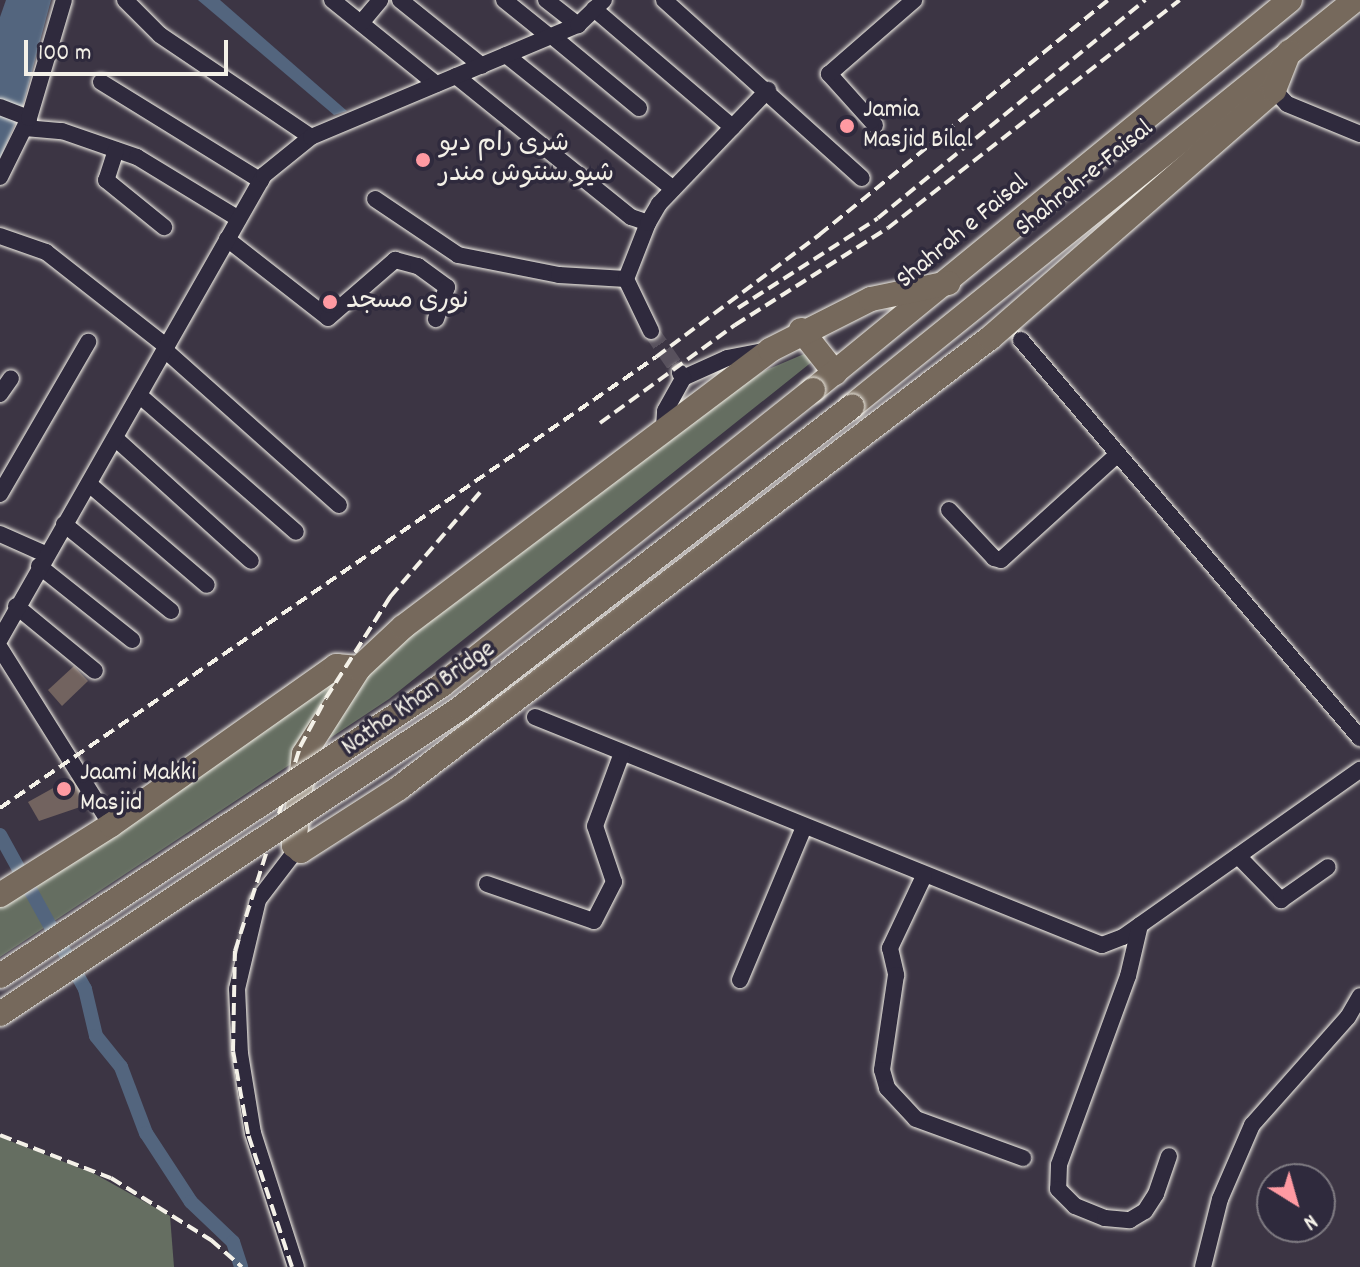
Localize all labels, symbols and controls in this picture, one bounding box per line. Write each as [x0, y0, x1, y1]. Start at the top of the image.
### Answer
scale bar [28, 24, 232, 74]
text: 100 m [38, 37, 91, 71]
place label: Jamia Masjid Bilal [863, 95, 973, 156]
street label: Shahrah-e-Faisal [1010, 114, 1160, 244]
marker: Jamia Masjid Bilal [838, 117, 856, 135]
place label: شری رام دیو شیو سنتوش مندر [439, 129, 614, 190]
marker: شری رام دیو شیو سنتوش مندر [414, 151, 432, 169]
street label: Shahrah e Faisal [891, 168, 1035, 296]
place label: نوری مسجد [346, 286, 469, 318]
marker: نوری مسجد [321, 293, 339, 311]
street label: Natha Khan Bridge [336, 634, 502, 764]
place label: Jaami Makki Masjid [80, 758, 196, 820]
marker: Jaami Makki Masjid [55, 780, 73, 798]
north arrow [1256, 1163, 1336, 1243]
text: N [1296, 1205, 1323, 1237]

